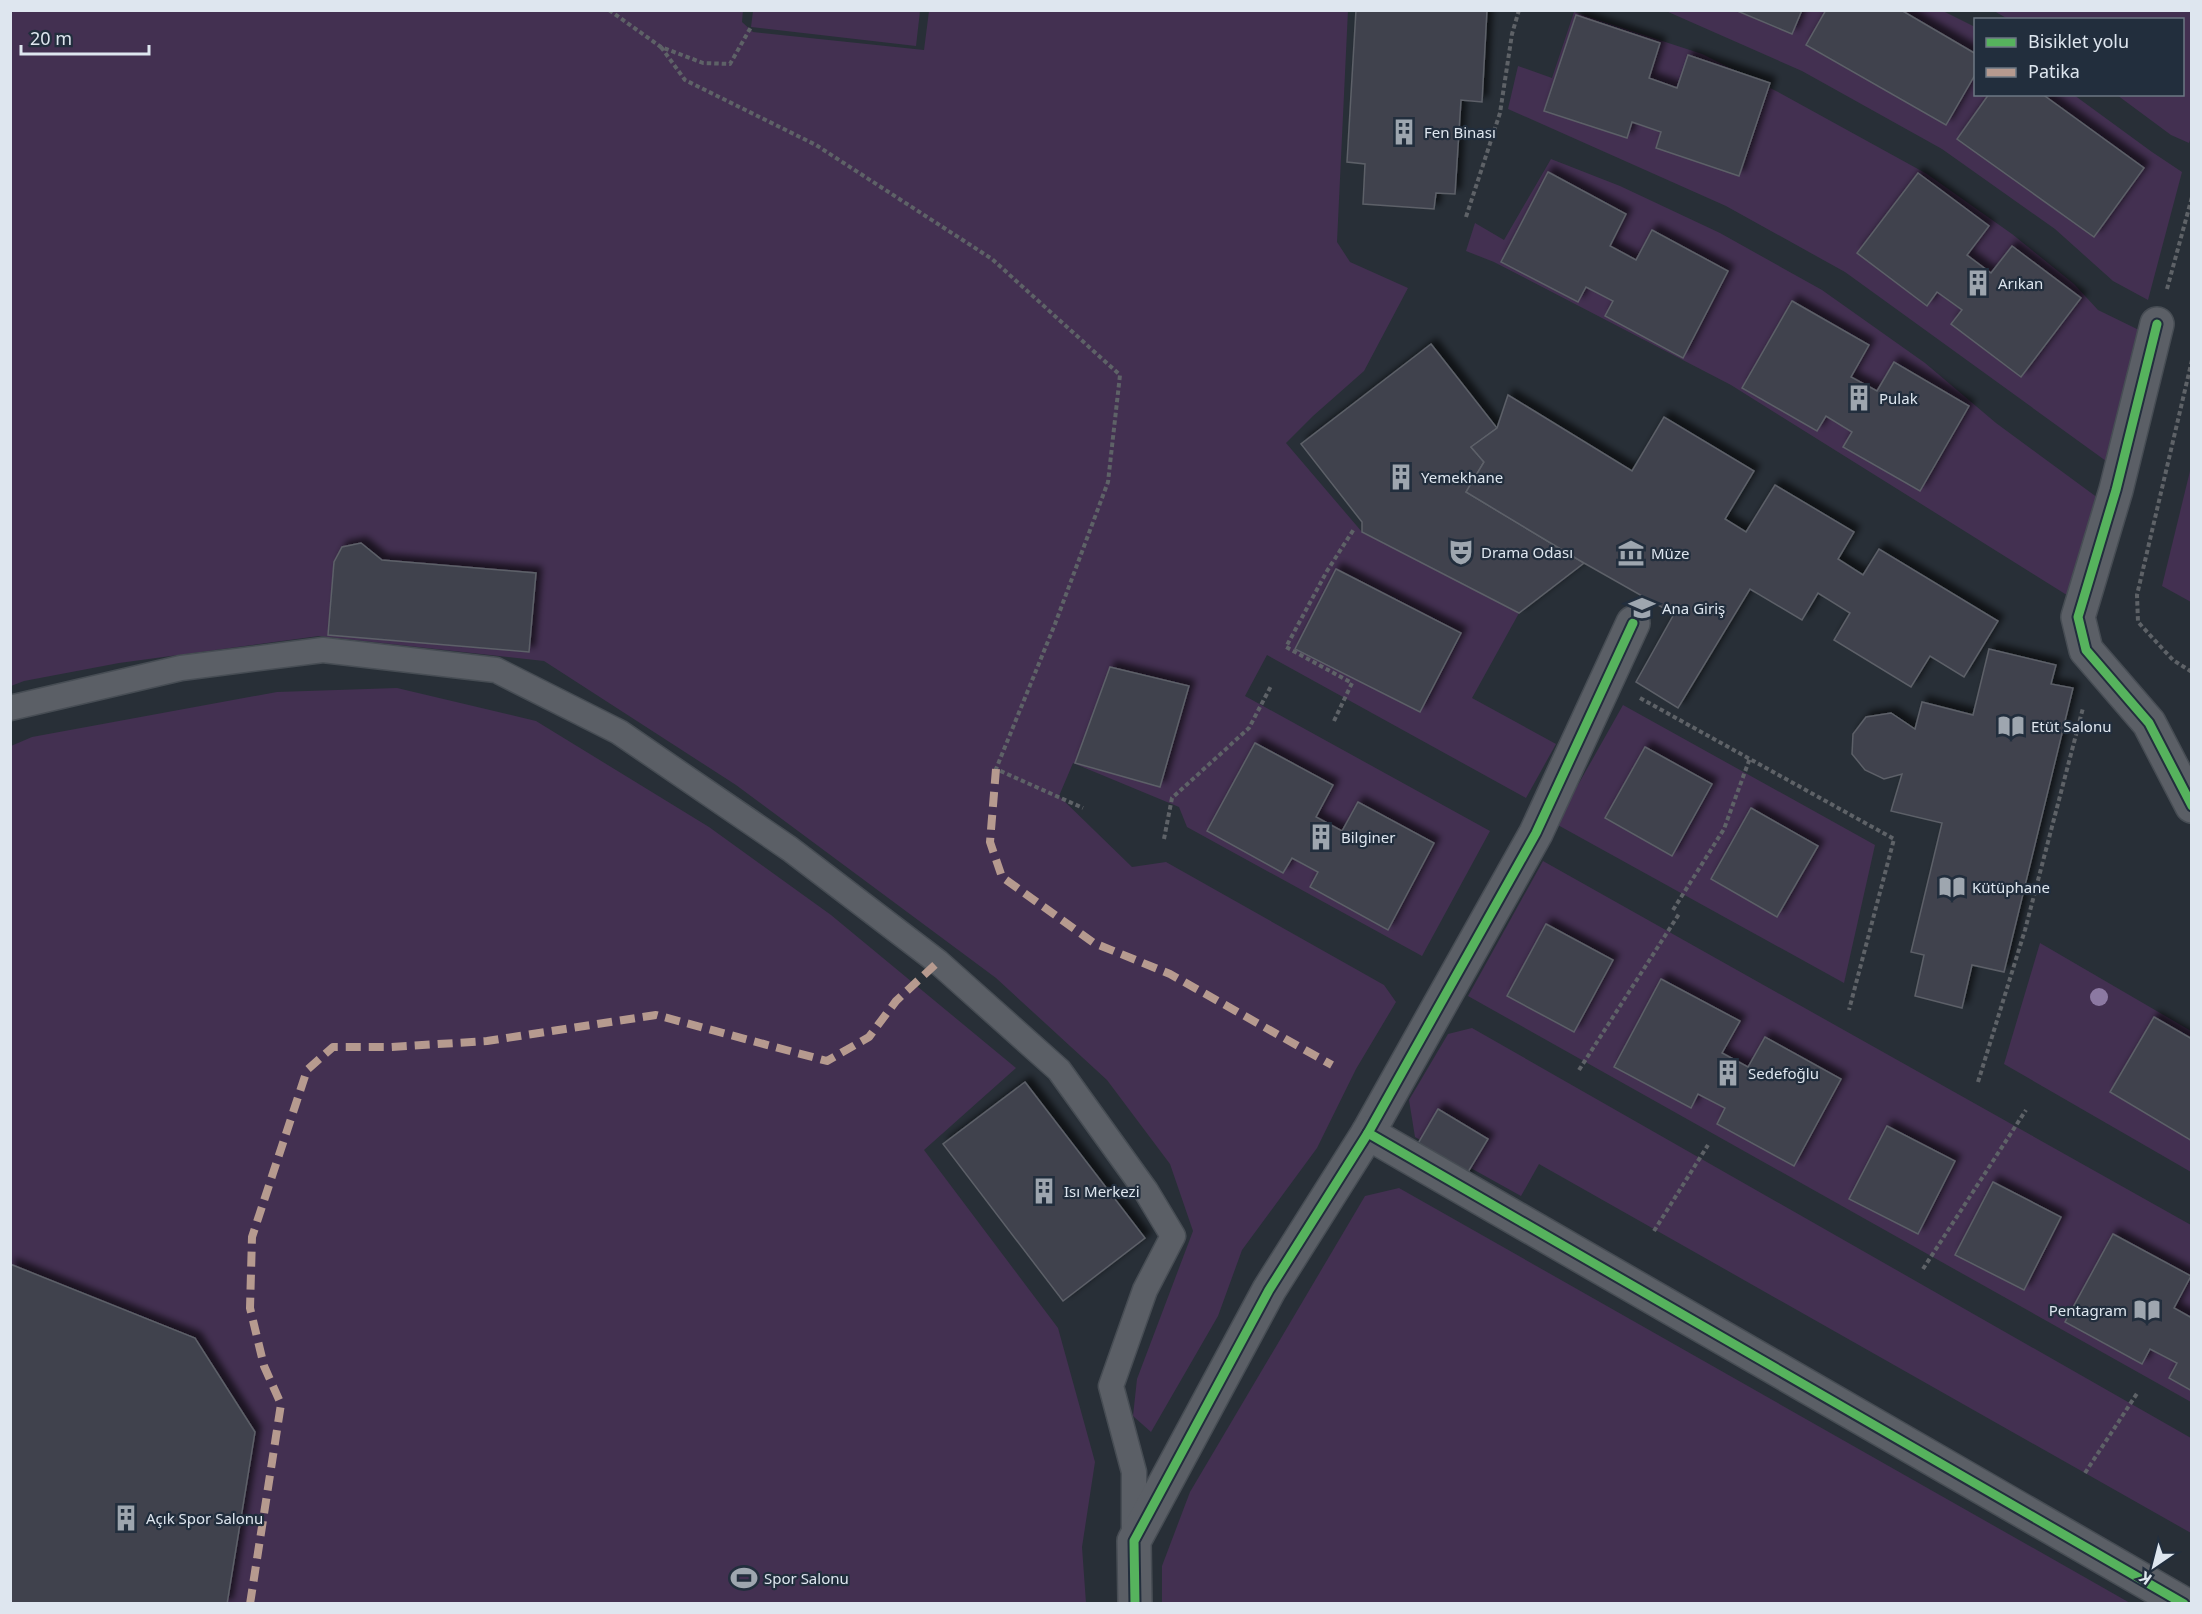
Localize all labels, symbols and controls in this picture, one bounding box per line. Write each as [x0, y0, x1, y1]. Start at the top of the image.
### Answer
scale bar [21, 18, 148, 56]
legend [1974, 18, 2184, 96]
text: 20 m [30, 26, 72, 50]
text: Bisiklet yolu [2028, 29, 2129, 53]
text: Patika [2028, 59, 2080, 83]
building icon: Fen Binası [1389, 117, 1419, 147]
place label: Fen Binası [1424, 122, 1496, 142]
building icon: Arıkan [1963, 268, 1993, 298]
place label: Arıkan [1998, 273, 2043, 293]
building icon: Pulak [1844, 383, 1874, 413]
place label: Pulak [1879, 388, 1918, 408]
building icon: Yemekhane [1386, 462, 1416, 492]
place label: Yemekhane [1421, 467, 1503, 487]
theatre icon: Drama Odası [1446, 537, 1476, 567]
museum icon: Müze [1616, 538, 1646, 568]
place label: Drama Odası [1481, 542, 1573, 562]
place label: Müze [1651, 543, 1689, 563]
school or university icon: Ana Giriş [1627, 593, 1657, 623]
place label: Ana Giriş [1662, 598, 1725, 618]
library icon: Etüt Salonu [1996, 711, 2026, 741]
place label: Etüt Salonu [2031, 716, 2111, 736]
building icon: Bilginer [1306, 822, 1336, 852]
place label: Bilginer [1341, 827, 1396, 847]
library icon: Kütüphane [1937, 872, 1967, 902]
place label: Kütüphane [1972, 877, 2050, 897]
building icon: Sedefoğlu [1713, 1058, 1743, 1088]
place label: Sedefoğlu [1748, 1063, 1819, 1083]
building icon: Isı Merkezi [1029, 1176, 1059, 1206]
place label: Isı Merkezi [1064, 1181, 1140, 1201]
library icon: Pentagram [2132, 1295, 2162, 1325]
place label: Pentagram [2049, 1300, 2127, 1320]
building icon: Açık Spor Salonu [111, 1503, 141, 1533]
place label: Açık Spor Salonu [146, 1508, 263, 1528]
north arrow [2124, 1536, 2184, 1596]
sports icon: Spor Salonu [729, 1563, 759, 1593]
text: K [2134, 1566, 2156, 1590]
place label: Spor Salonu [764, 1568, 849, 1588]

